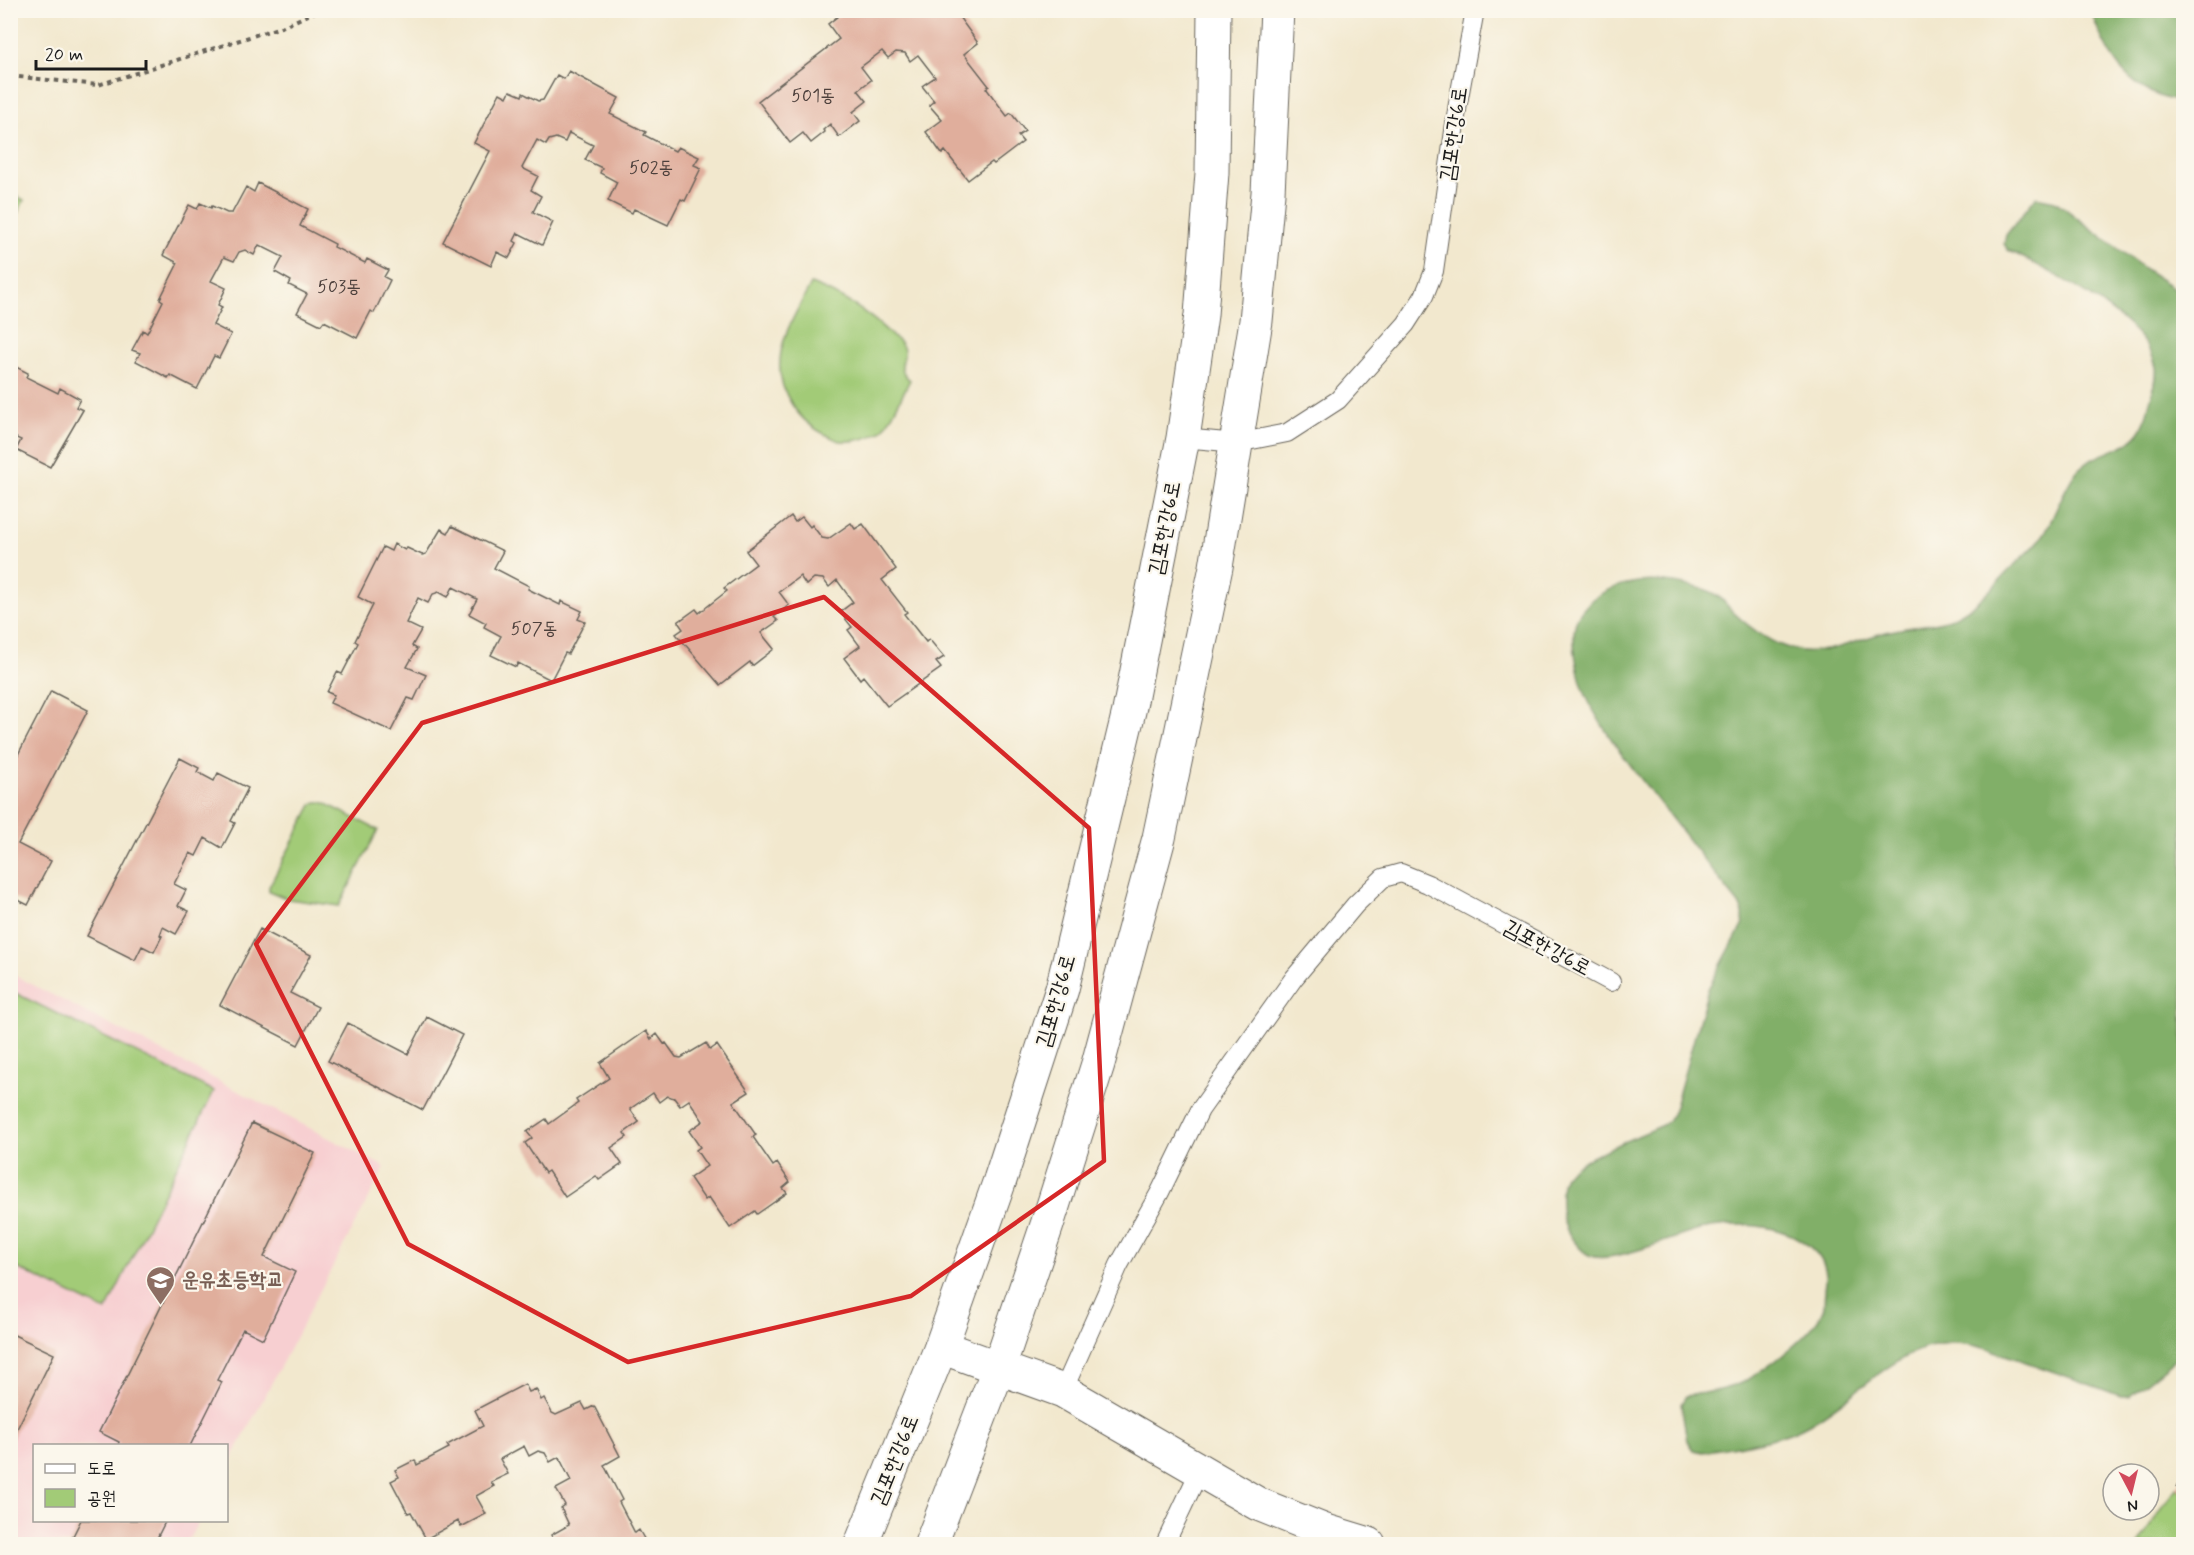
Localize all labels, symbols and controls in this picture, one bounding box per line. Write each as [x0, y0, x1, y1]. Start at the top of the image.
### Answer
scale bar [36, 33, 146, 71]
text: 20 m [45, 43, 83, 67]
house number: 501동 [791, 84, 835, 108]
street label: 김포한강6로 [1434, 85, 1474, 183]
house number: 502동 [629, 156, 673, 180]
house number: 503동 [317, 275, 361, 299]
street label: 김포한강6로 [1142, 479, 1188, 577]
house number: 507동 [511, 617, 557, 641]
street label: 김포한강6로 [1498, 913, 1596, 983]
street label: 김포한강6로 [1029, 951, 1083, 1051]
school or university icon: 운유초등학교 [145, 1264, 177, 1306]
place label: 운유초등학교 [182, 1266, 283, 1294]
street label: 김포한강6로 [864, 1411, 926, 1509]
legend [33, 1444, 228, 1522]
text: 도로 [87, 1457, 116, 1481]
north arrow [2101, 1462, 2161, 1522]
text: 공원 [87, 1487, 116, 1511]
text: N [2126, 1494, 2139, 1516]

